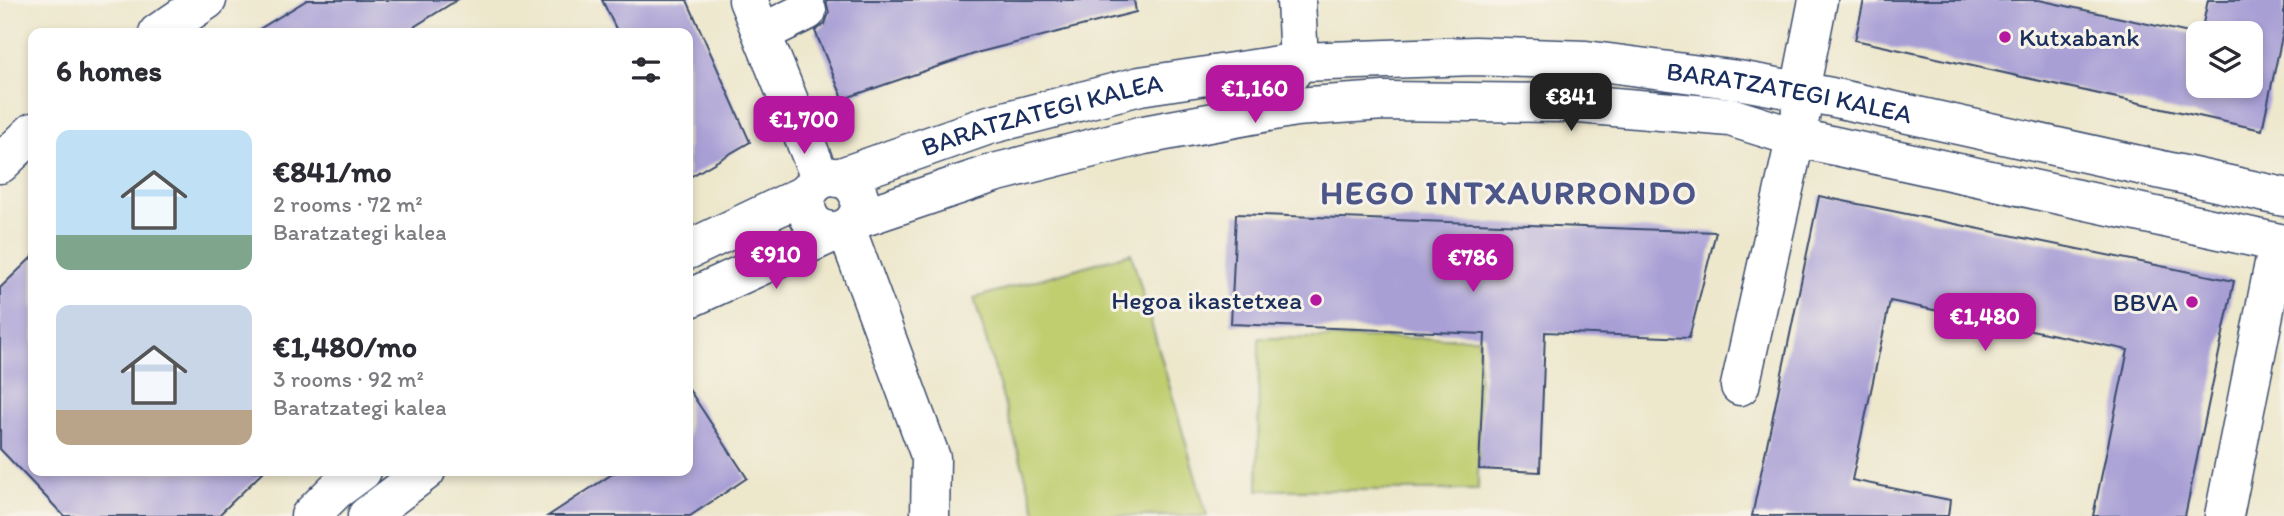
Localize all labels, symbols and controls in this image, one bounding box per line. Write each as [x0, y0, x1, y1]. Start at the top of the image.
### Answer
place label: Kutxabank [2019, 21, 2140, 53]
map controls [2186, 21, 2263, 98]
button: layers [2186, 21, 2263, 98]
marker: Kutxabank [1997, 29, 2013, 45]
icon: filters [627, 51, 665, 89]
text: 6 homes [56, 52, 162, 89]
street label: BARATZATEGI KALEA [1665, 55, 1916, 131]
pin: €1,160 [1198, 66, 1312, 125]
street label: BARATZATEGI KALEA [917, 67, 1165, 163]
text: €1,160 [1222, 74, 1288, 102]
pin: €841 [1530, 74, 1612, 133]
text: €841 [1546, 82, 1596, 110]
pin: €1,700 [747, 96, 861, 156]
text: €1,700 [770, 105, 839, 133]
text: €841/mo [273, 153, 392, 190]
icon: home [112, 158, 196, 242]
district label: HEGO INTXAURRONDO [1320, 173, 1698, 212]
text: 2 rooms · 72 m² [273, 190, 423, 218]
text: Baratzategi kalea [273, 218, 447, 246]
pin: €910 [735, 232, 817, 291]
pin: €786 [1432, 234, 1514, 294]
text: €910 [751, 240, 801, 268]
text: €786 [1448, 243, 1498, 271]
place label: Hegoa ikastetxea [1111, 284, 1302, 316]
place label: BBVA [2113, 286, 2178, 318]
marker: Hegoa ikastetxea [1308, 292, 1324, 308]
pin: €1,480 [1928, 294, 2042, 353]
marker: BBVA [2184, 294, 2200, 310]
text: €1,480 [1950, 302, 2020, 330]
text: €1,480/mo [273, 328, 417, 365]
icon: home [112, 333, 196, 417]
text: 3 rooms · 92 m² [273, 365, 424, 393]
text: Baratzategi kalea [273, 393, 447, 421]

